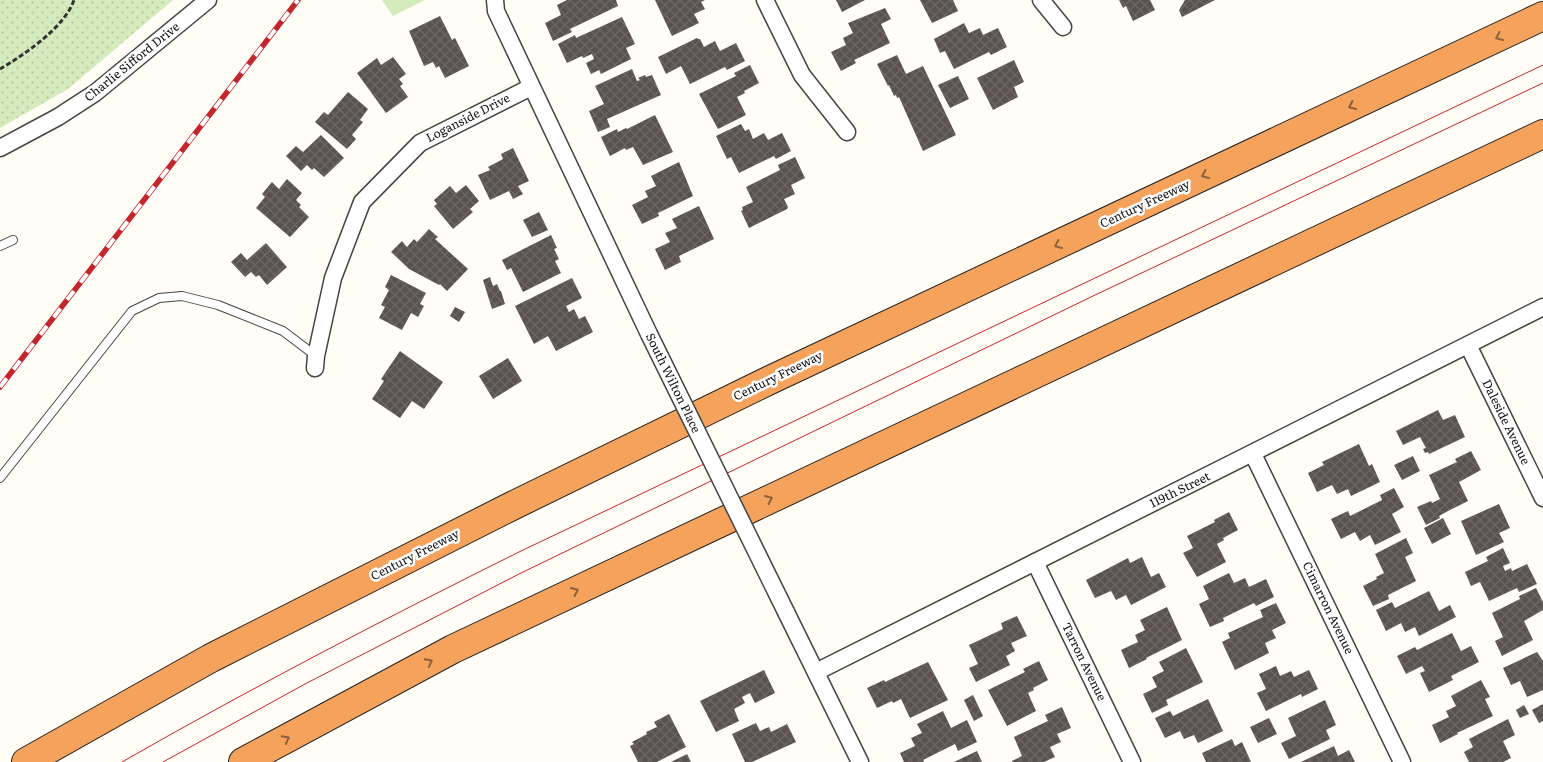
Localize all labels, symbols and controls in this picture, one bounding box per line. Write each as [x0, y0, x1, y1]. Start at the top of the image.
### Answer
street label: Charlie Sifford Drive [80, 17, 183, 105]
one-way arrow [1495, 31, 1504, 41]
street label: Loganside Drive [422, 88, 513, 146]
one-way arrow [1348, 100, 1357, 110]
one-way arrow [1201, 169, 1210, 180]
street label: Century Freeway [1097, 174, 1193, 232]
one-way arrow [1054, 238, 1063, 249]
street label: South Wilton Place [642, 330, 706, 436]
street label: Century Freeway [730, 346, 825, 405]
street label: Daleside Avenue [1478, 376, 1535, 467]
street label: 119th Street [1146, 467, 1213, 512]
one-way arrow [764, 495, 773, 505]
street label: Century Freeway [367, 524, 462, 584]
street label: Cimarron Avenue [1299, 558, 1359, 657]
one-way arrow [570, 587, 579, 597]
street label: Tarron Avenue [1058, 619, 1112, 704]
one-way arrow [424, 658, 433, 668]
one-way arrow [281, 735, 290, 745]

